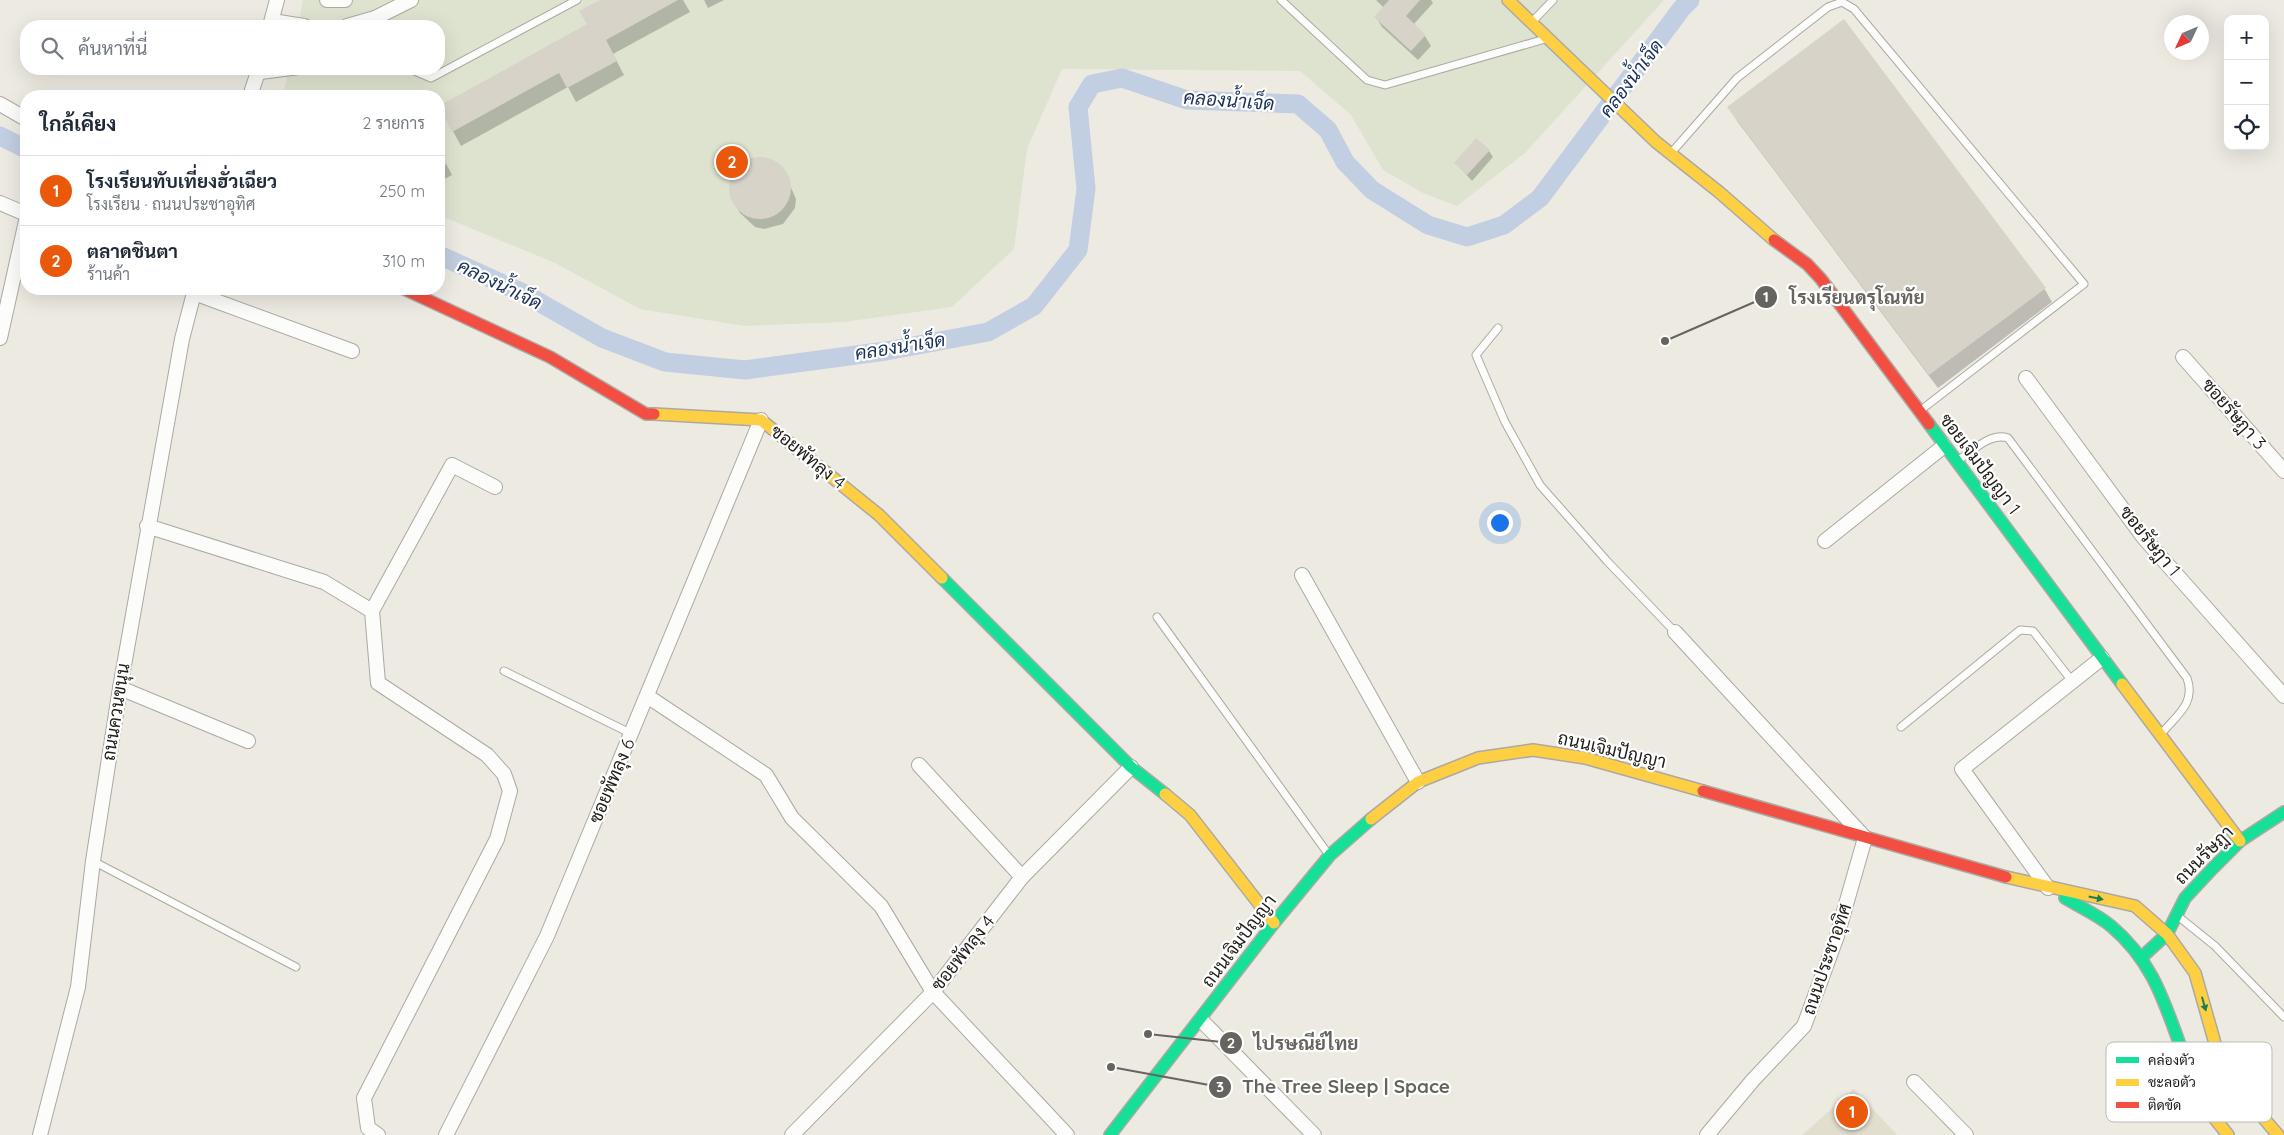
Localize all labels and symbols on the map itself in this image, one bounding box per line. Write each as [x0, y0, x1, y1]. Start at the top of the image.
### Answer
north arrow [2164, 15, 2209, 60]
water label: คลองน้ำเจ็ด [1592, 33, 1668, 122]
water label: คลองน้ำเจ็ด [1183, 82, 1276, 115]
pin: 2 [716, 143, 748, 181]
water label: คลองน้ำเจ็ด [454, 251, 548, 315]
callout: โรงเรียนดรุโณทัย [1754, 280, 1934, 314]
text: โรงเรียนดรุโณทัย [1788, 285, 1925, 312]
text: 1 [1763, 287, 1769, 306]
water label: คลองน้ำเจ็ด [853, 324, 947, 365]
street label: ซอยรัษฎา 3 [2196, 373, 2272, 455]
street label: ซอยเจิมปัญญา 1 [1935, 409, 2026, 519]
street label: ซอยพัทลุง 4 [766, 419, 850, 495]
street label: ซอยรัษฎา 1 [2114, 501, 2186, 581]
your location [1487, 510, 1513, 536]
street label: ถนนควนขนุน [96, 661, 136, 763]
street label: ถนนเจิมปัญญา [1556, 726, 1669, 773]
street label: ซอยพัทลุง 6 [583, 735, 641, 827]
street label: ถนนรัษฎา [2169, 820, 2239, 890]
street label: ถนนเจิมปัญญา [1196, 890, 1281, 992]
one-way arrow [2088, 894, 2104, 902]
street label: ถนนประชาอุทิศ [1797, 900, 1857, 1018]
street label: ซอยพัทลุง 4 [926, 910, 1000, 996]
one-way arrow [2200, 996, 2208, 1011]
callout: ไปรษณีย์ไทย [1218, 1026, 1368, 1060]
text: ไปรษณีย์ไทย [1252, 1031, 1358, 1055]
text: 2 [1227, 1033, 1235, 1052]
legend [2106, 1042, 2272, 1122]
text: คล่องตัว [2148, 1051, 2195, 1069]
callout: The Tree Sleep | Space [1207, 1070, 1461, 1104]
text: ชะลอตัว [2148, 1073, 2196, 1091]
text: The Tree Sleep | Space [1242, 1074, 1450, 1098]
text: 3 [1216, 1077, 1224, 1096]
pin: 1 [1836, 1093, 1868, 1131]
text: ติดขัด [2148, 1096, 2181, 1114]

